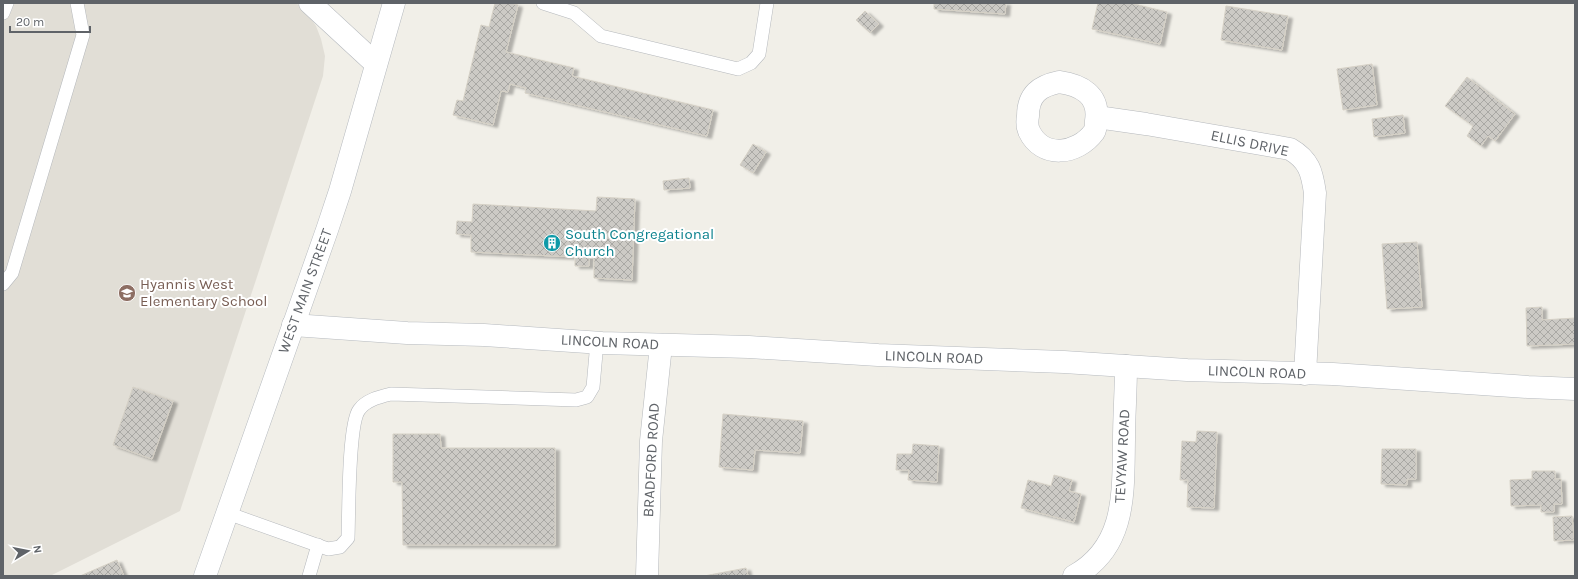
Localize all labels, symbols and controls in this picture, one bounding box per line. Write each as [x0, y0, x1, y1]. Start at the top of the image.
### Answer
scale bar [10, 8, 90, 34]
text: 20 m [16, 15, 44, 29]
street label: ELLIS DRIVE [1209, 126, 1291, 160]
place label: South Congregational Church [565, 225, 714, 260]
street label: WEST MAIN STREET [274, 226, 336, 356]
building icon: South Congregational Church [542, 233, 562, 253]
place label: Hyannis West Elementary School [140, 275, 267, 310]
school or university icon: Hyannis West Elementary School [117, 283, 137, 303]
street label: LINCOLN ROAD [560, 330, 660, 354]
street label: LINCOLN ROAD [884, 346, 984, 368]
street label: LINCOLN ROAD [1207, 361, 1307, 383]
street label: BRADFORD ROAD [639, 402, 663, 518]
street label: TEVYAW ROAD [1111, 409, 1133, 503]
north arrow [8, 531, 48, 571]
text: N [30, 544, 44, 554]

